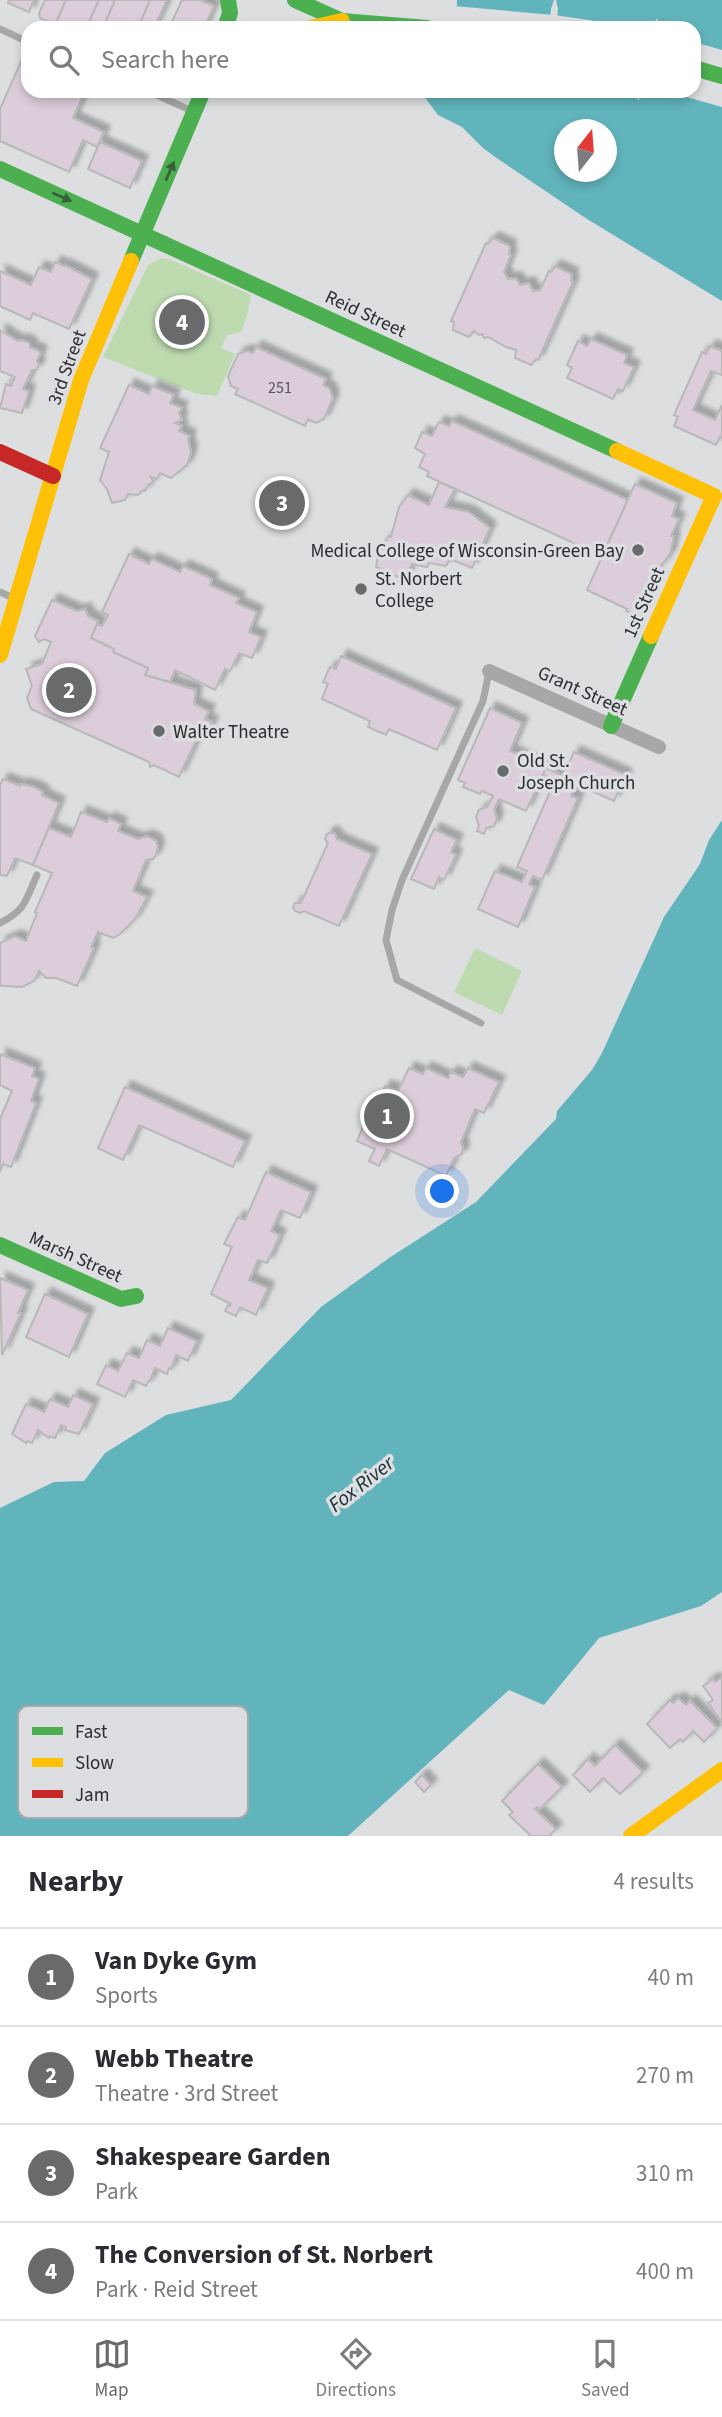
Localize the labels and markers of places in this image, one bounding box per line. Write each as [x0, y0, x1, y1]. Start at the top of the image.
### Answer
pin: 4 [159, 296, 205, 348]
pin: 3 [259, 477, 305, 529]
place label: Medical College of Wisconsin-Green Bay [310, 538, 624, 565]
marker: Medical College of Wisconsin-Green Bay [630, 542, 646, 558]
place label: St. Norbert College [375, 566, 462, 615]
marker: St. Norbert College [353, 581, 369, 597]
pin: 2 [46, 664, 92, 716]
place label: Walter Theatre [173, 719, 289, 746]
marker: Walter Theatre [151, 723, 167, 739]
place label: Old St. Joseph Church [517, 748, 635, 797]
marker: Old St. Joseph Church [495, 763, 511, 779]
pin: 1 [364, 1090, 410, 1142]

